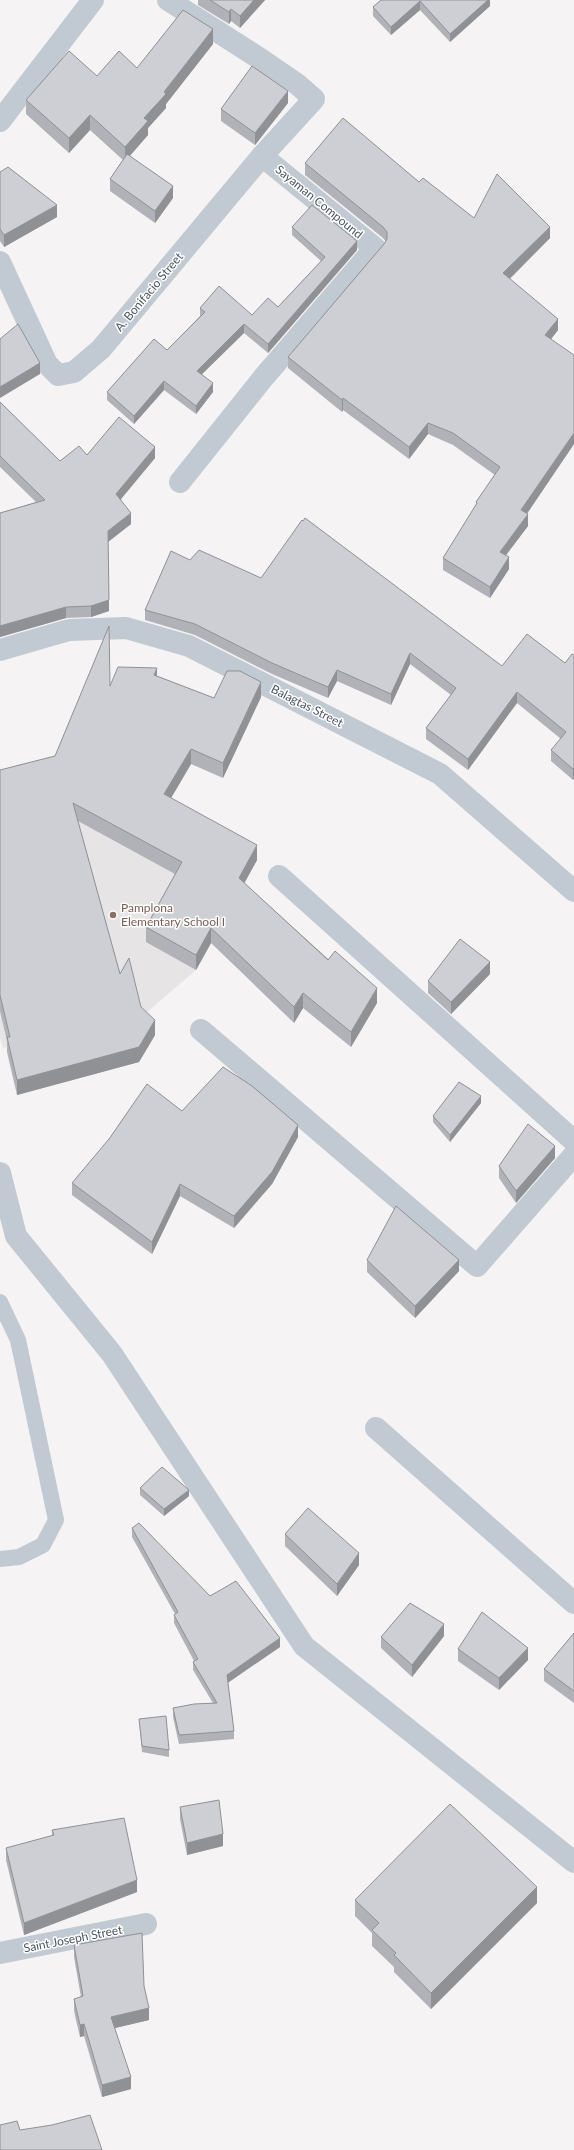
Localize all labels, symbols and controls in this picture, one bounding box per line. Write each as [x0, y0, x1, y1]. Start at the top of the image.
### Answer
street label: Sayaman Compound [273, 162, 366, 241]
street label: A. Bonifacio Street [111, 249, 186, 334]
street label: Balagtas Street [269, 681, 346, 730]
place label: Pamplona Elementary School I [121, 900, 225, 929]
marker: Pamplona Elementary School I [108, 910, 118, 920]
street label: Saint Joseph Street [22, 1921, 124, 1955]

